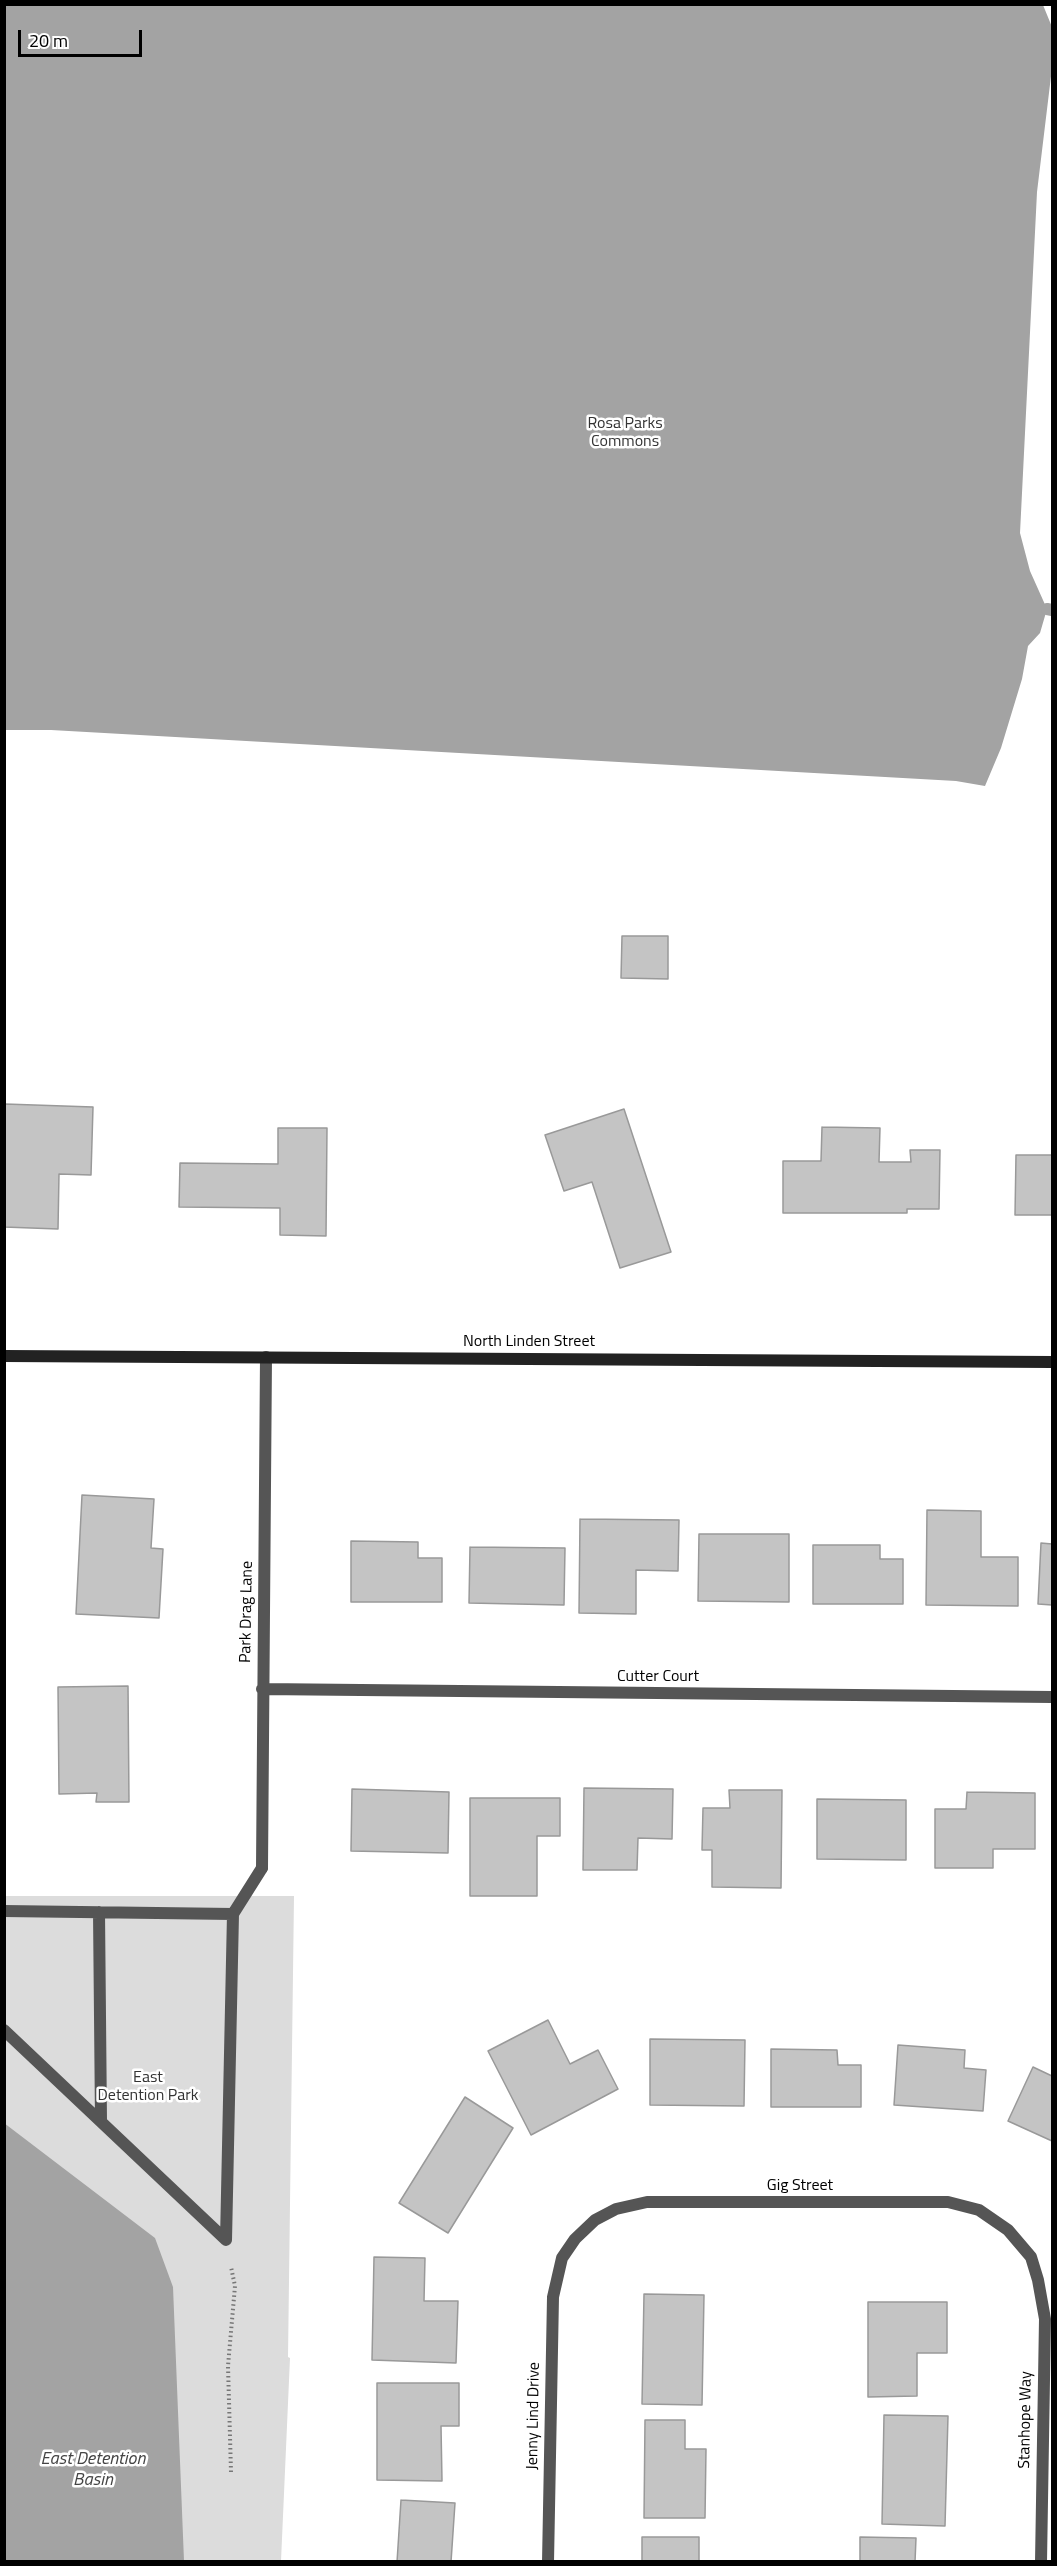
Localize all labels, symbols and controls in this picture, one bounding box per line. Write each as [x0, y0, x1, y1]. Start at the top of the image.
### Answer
scale bar [21, 18, 146, 56]
text: 20 m [29, 27, 68, 54]
park label: Rosa Parks Commons [587, 414, 663, 452]
street label: North Linden Street [463, 1332, 595, 1352]
street label: Park Drag Lane [237, 1561, 257, 1663]
street label: Cutter Court [617, 1667, 699, 1687]
park label: East Detention Park [98, 2068, 198, 2106]
street label: Gig Street [767, 2176, 833, 2196]
street label: Jenny Lind Drive [523, 2362, 545, 2470]
street label: Stanhope Way [1016, 2371, 1036, 2469]
water label: East Detention Basin [41, 2449, 145, 2492]

